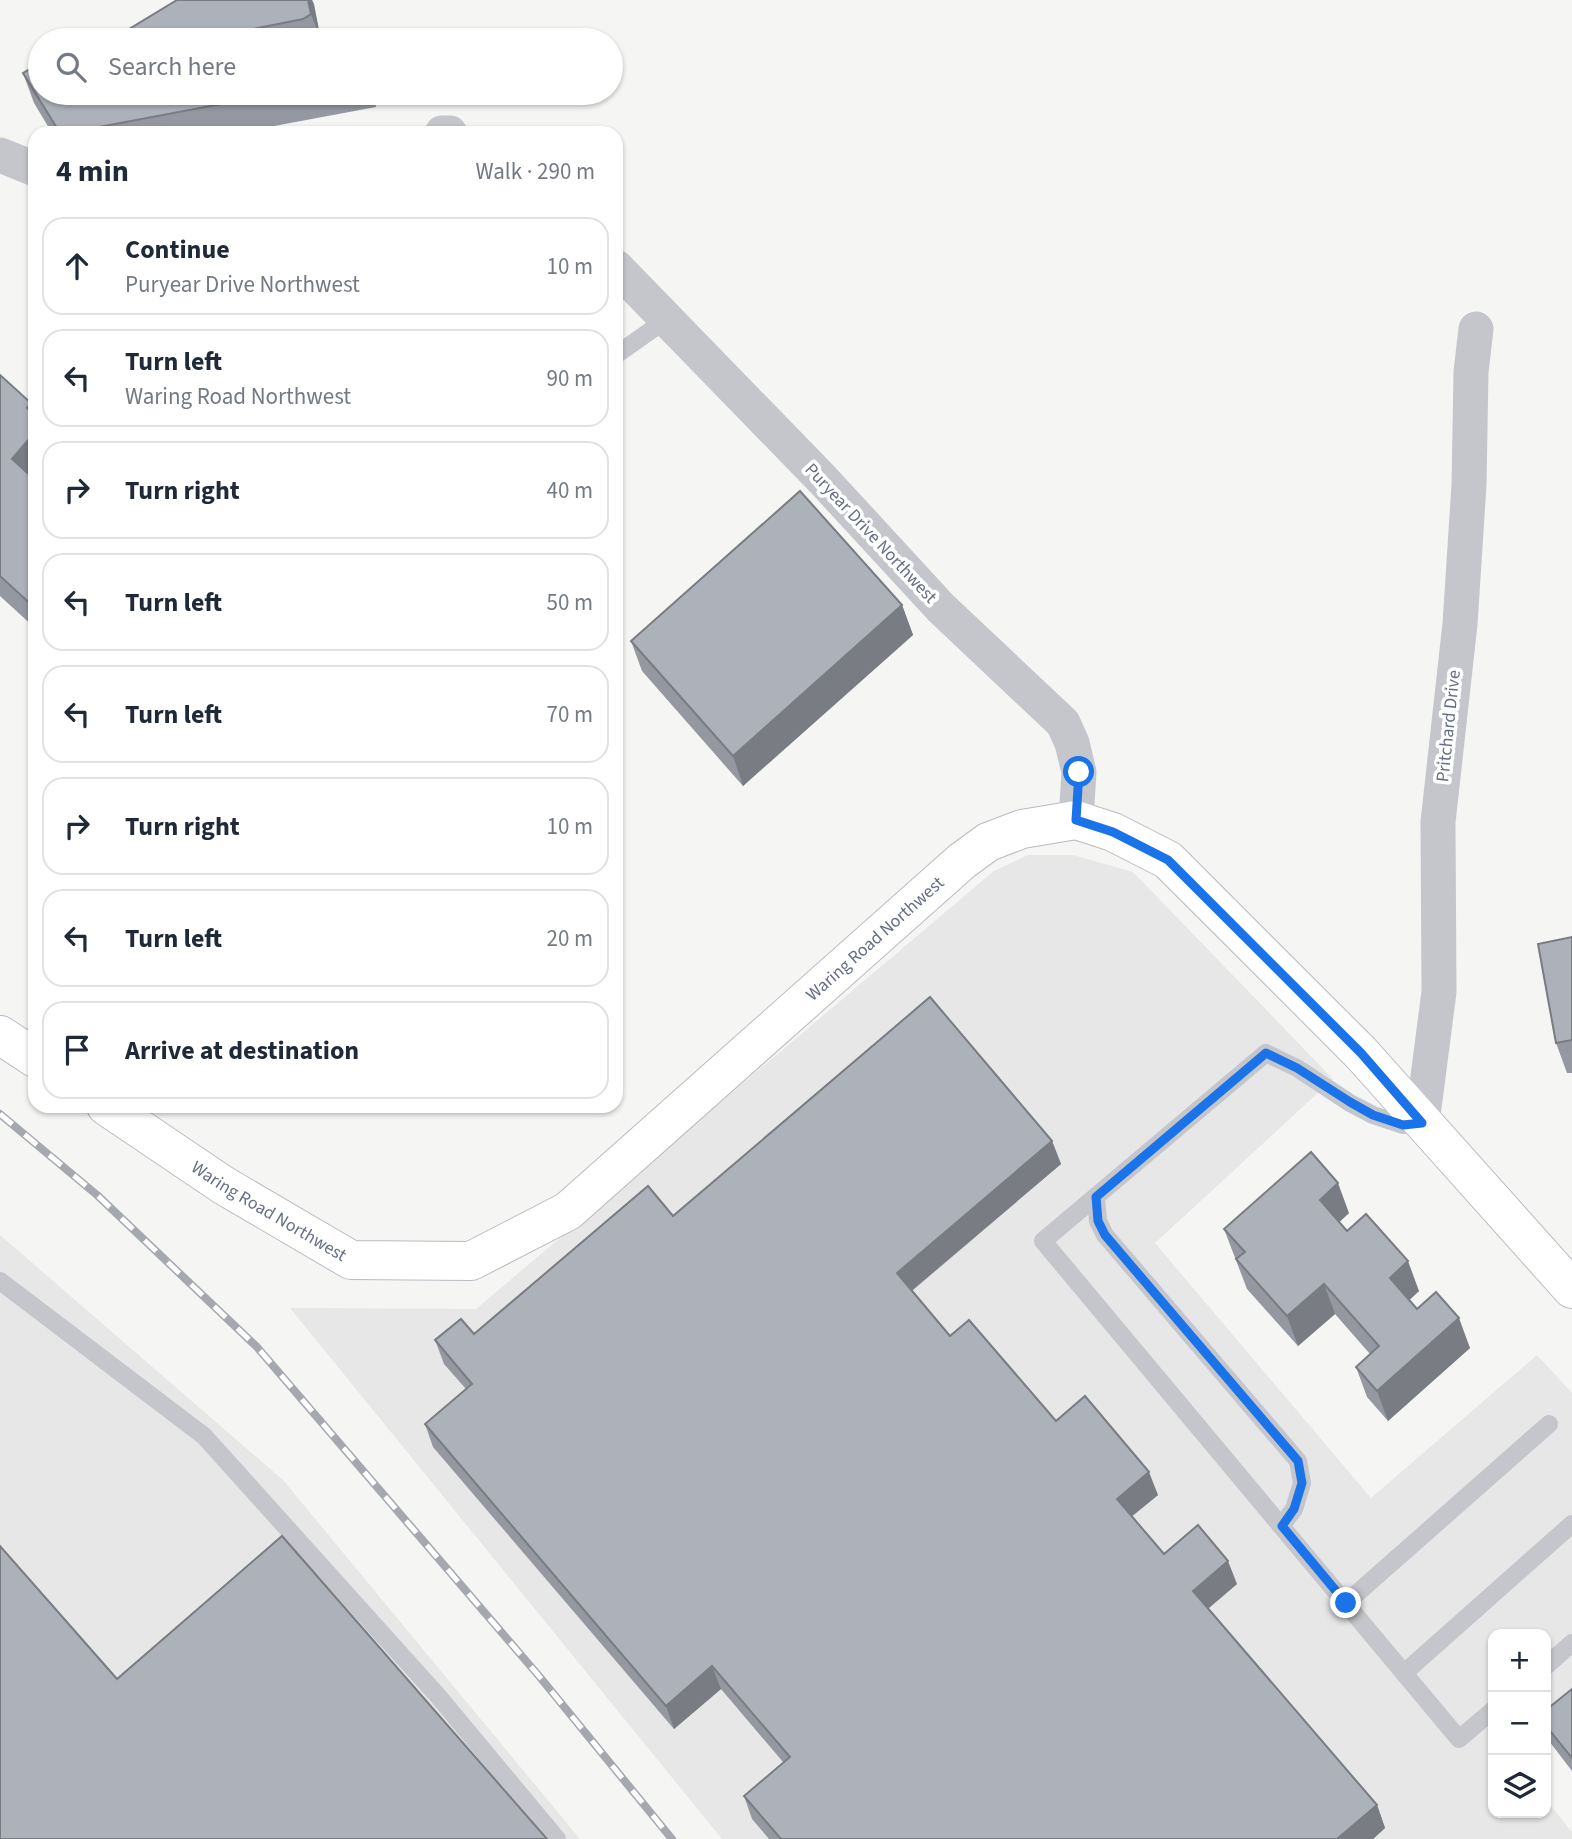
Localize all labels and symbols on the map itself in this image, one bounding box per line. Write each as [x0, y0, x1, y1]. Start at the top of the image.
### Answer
street label: Puryear Drive Northwest [799, 458, 942, 609]
street label: Pritchard Drive [1430, 669, 1467, 783]
route start [1063, 756, 1094, 787]
street label: Waring Road Northwest [801, 871, 950, 1007]
street label: Waring Road Northwest [186, 1155, 351, 1268]
route end [1330, 1587, 1361, 1618]

